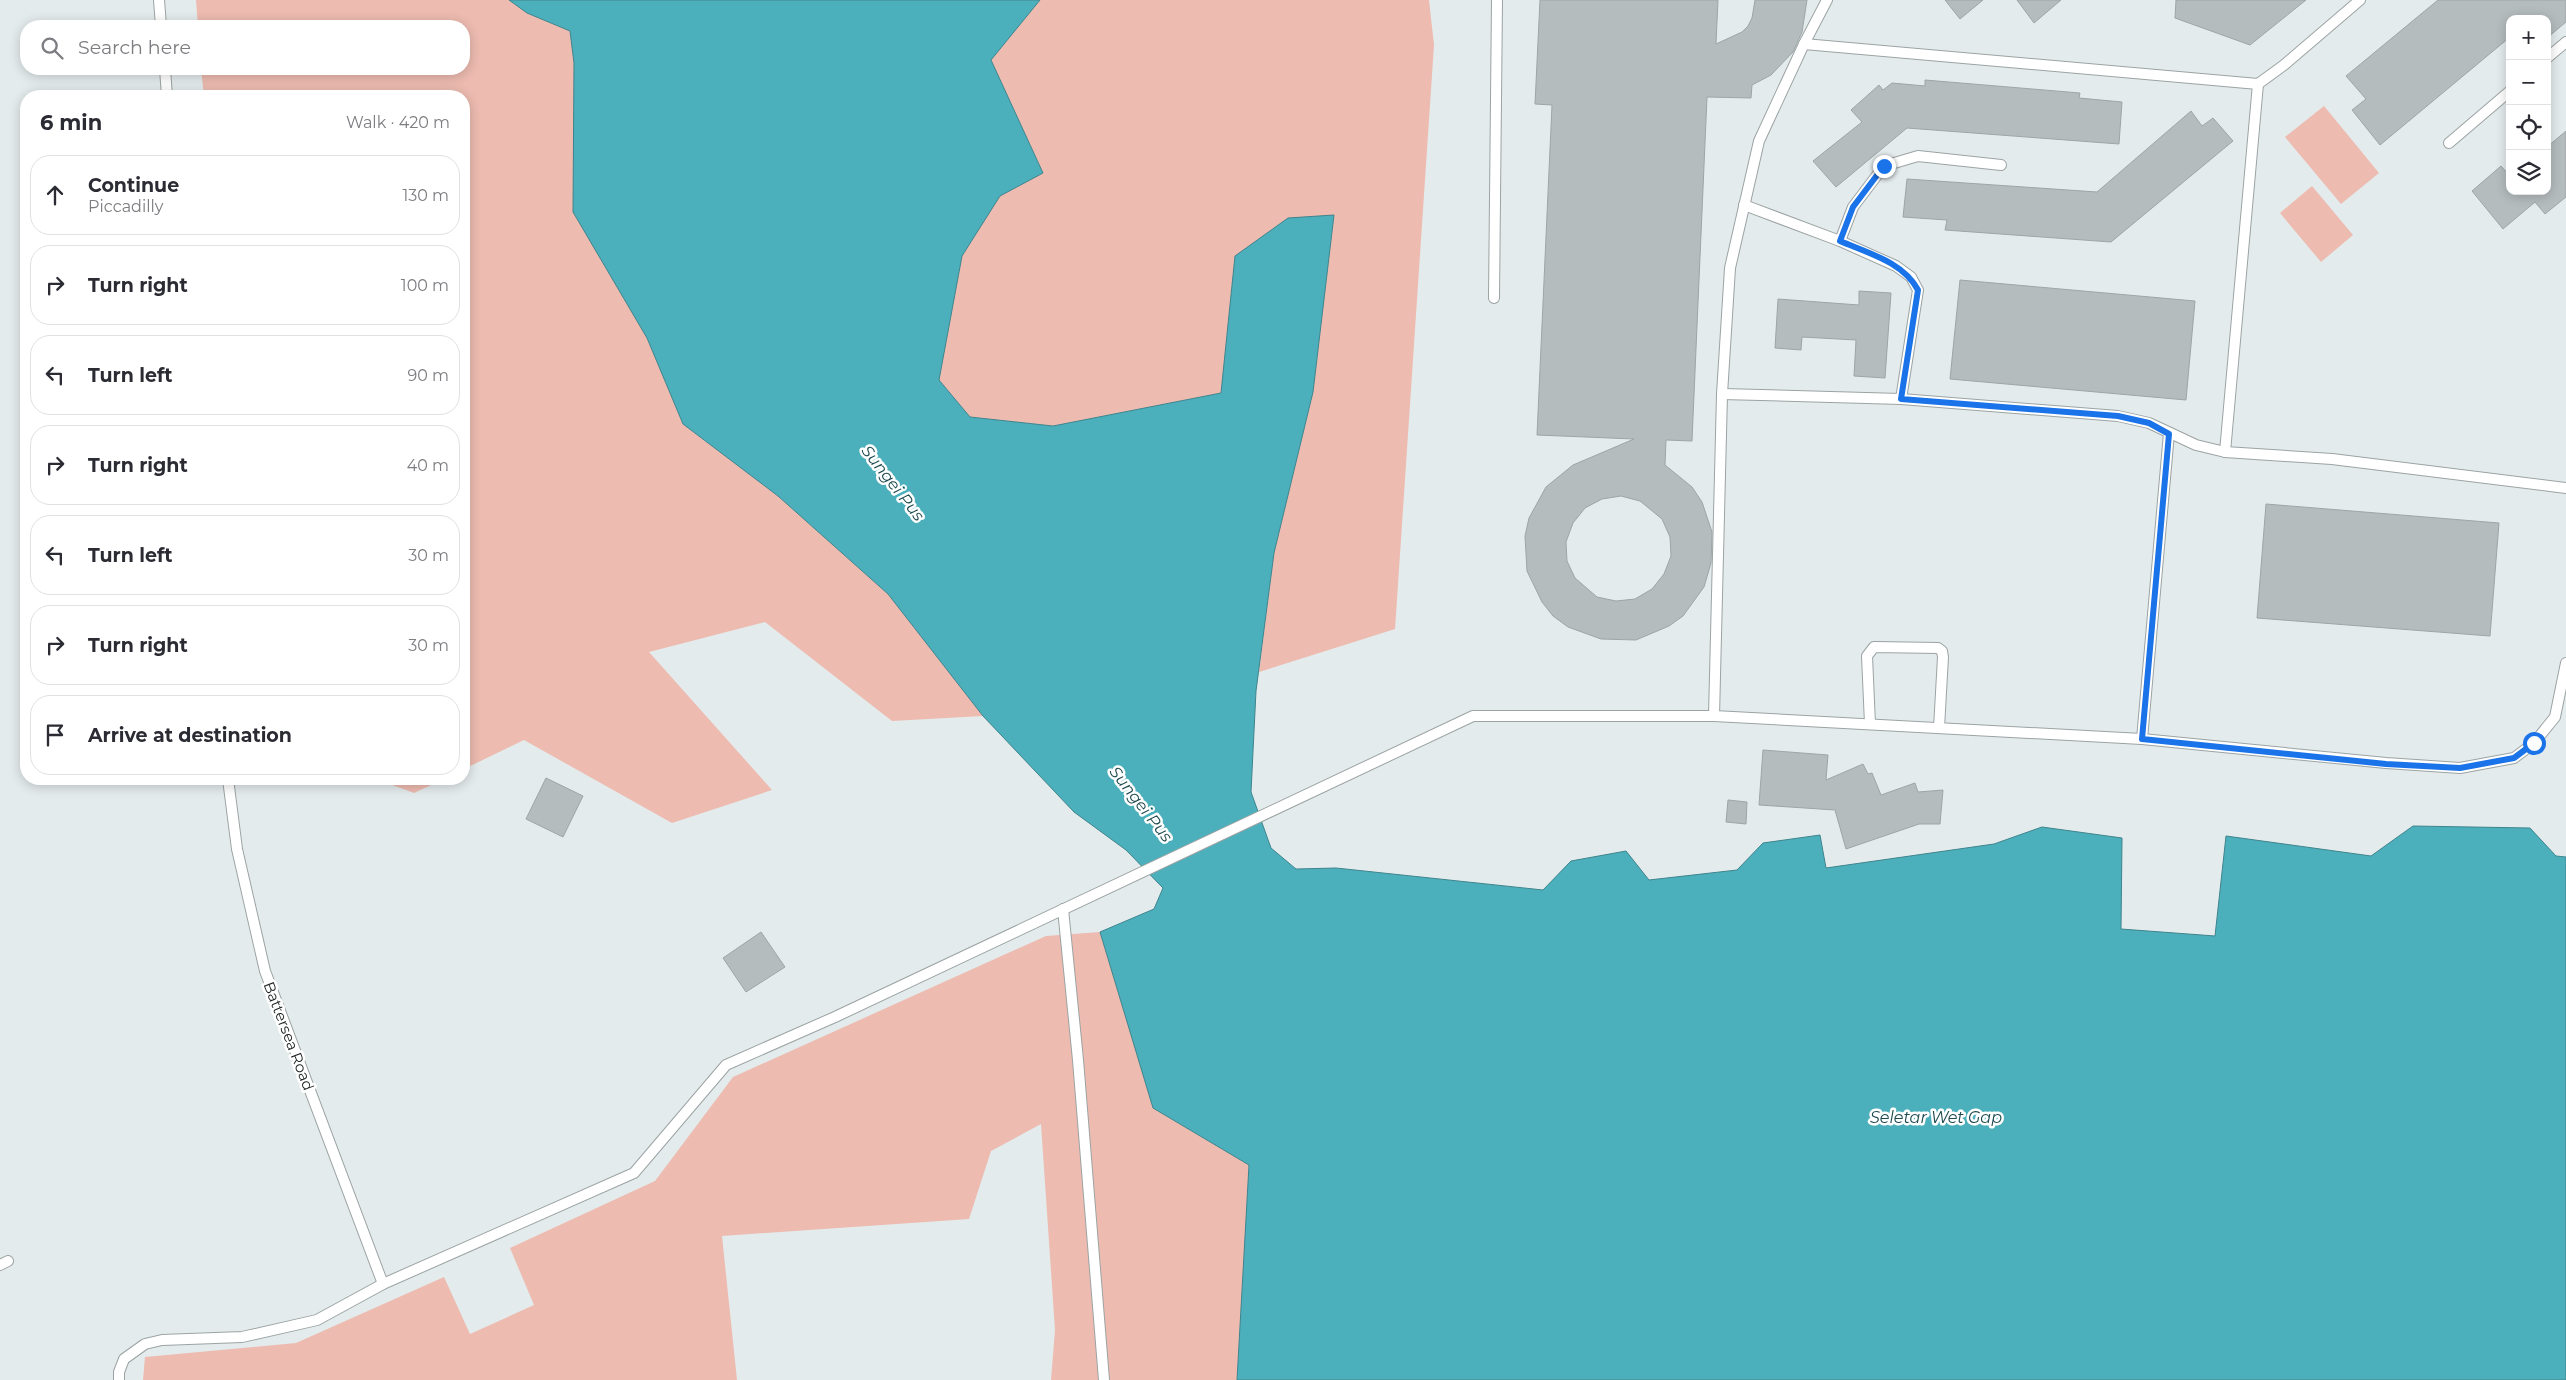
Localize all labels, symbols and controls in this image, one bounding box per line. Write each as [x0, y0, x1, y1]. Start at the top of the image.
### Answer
map controls [2506, 15, 2551, 195]
button: + [2506, 15, 2551, 60]
search box [20, 20, 470, 75]
icon: search [38, 34, 66, 62]
text: Search here [78, 36, 191, 59]
button: − [2506, 60, 2551, 105]
button: locate [2506, 105, 2551, 150]
text: 6 min [40, 110, 102, 135]
text: Walk · 420 m [346, 113, 450, 132]
button: layers [2506, 150, 2551, 195]
route end [1873, 155, 1896, 178]
text: Continue [88, 174, 179, 197]
icon: ahead [41, 181, 69, 209]
text: 130 m [402, 186, 449, 205]
text: Piccadilly [88, 197, 163, 216]
icon: right [41, 271, 69, 299]
text: Turn right [88, 274, 188, 297]
text: 100 m [401, 276, 449, 295]
icon: left [41, 361, 69, 389]
text: Turn left [88, 364, 173, 387]
text: 90 m [407, 366, 449, 385]
water label: Sungei Pus [858, 441, 928, 525]
icon: right [41, 451, 69, 479]
text: Turn right [88, 454, 188, 477]
text: 40 m [407, 456, 449, 475]
icon: left [41, 541, 69, 569]
text: Turn left [88, 544, 173, 567]
text: 30 m [408, 546, 449, 565]
icon: right [41, 631, 69, 659]
text: Turn right [88, 634, 188, 657]
text: 30 m [408, 636, 449, 655]
icon: arrive [41, 721, 69, 749]
text: Arrive at destination [88, 724, 292, 747]
route start [2523, 732, 2546, 755]
water label: Sungei Pus [1106, 762, 1176, 846]
street label: Battersea Road [260, 979, 318, 1093]
water label: Seletar Wet Gap [1870, 1108, 2002, 1127]

